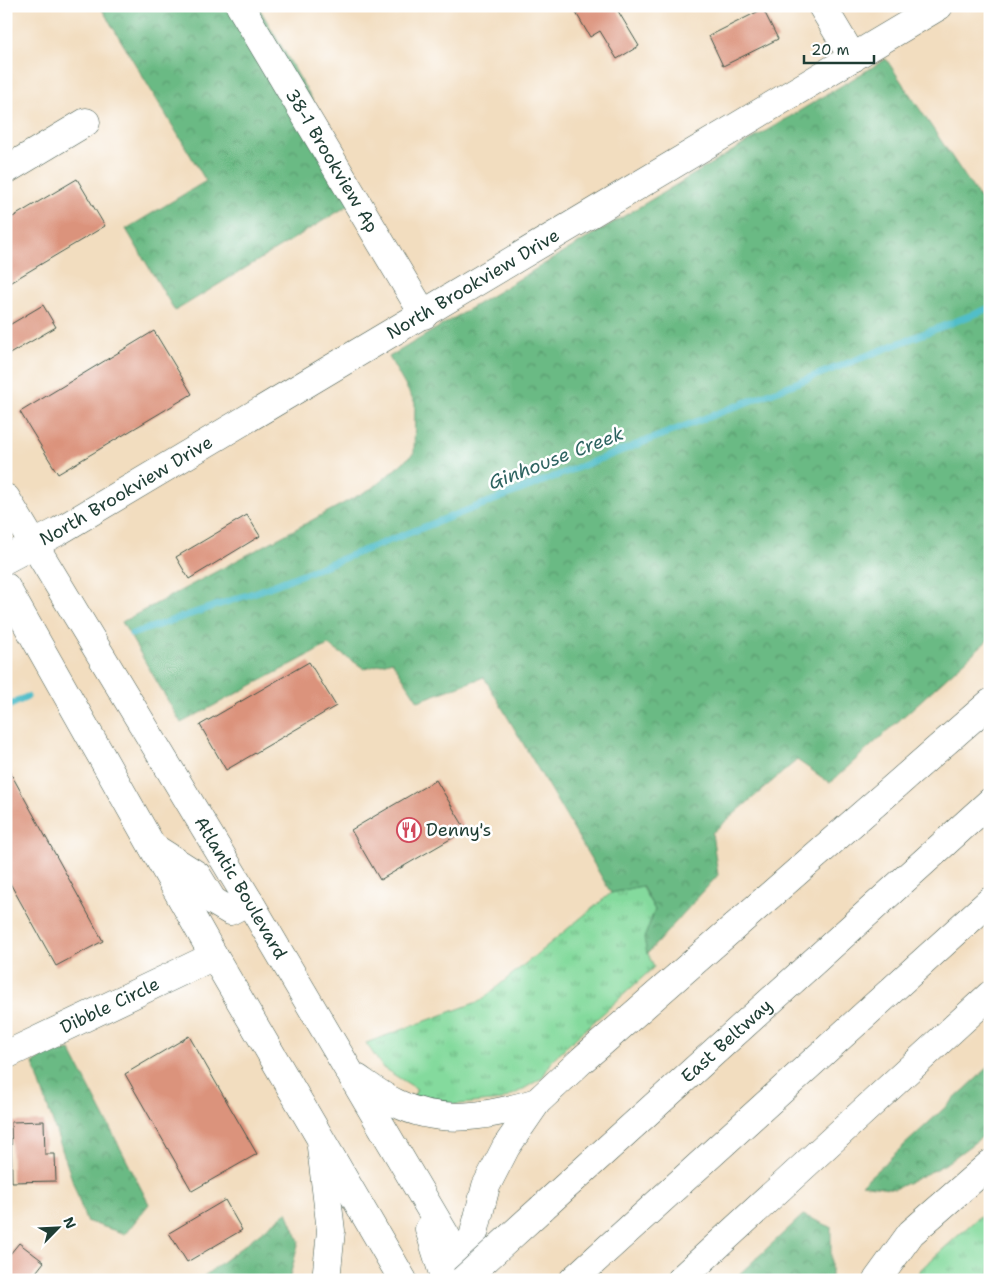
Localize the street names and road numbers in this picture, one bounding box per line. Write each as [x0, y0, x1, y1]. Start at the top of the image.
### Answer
street label: 38-1 Brookview Ap [280, 84, 384, 237]
street label: North Brookview Drive [382, 223, 564, 345]
street label: North Brookview Drive [35, 430, 217, 551]
street label: Atlantic Boulevard [189, 812, 293, 964]
street label: Dibble Circle [56, 972, 163, 1039]
street label: East Beltway [676, 993, 777, 1088]

